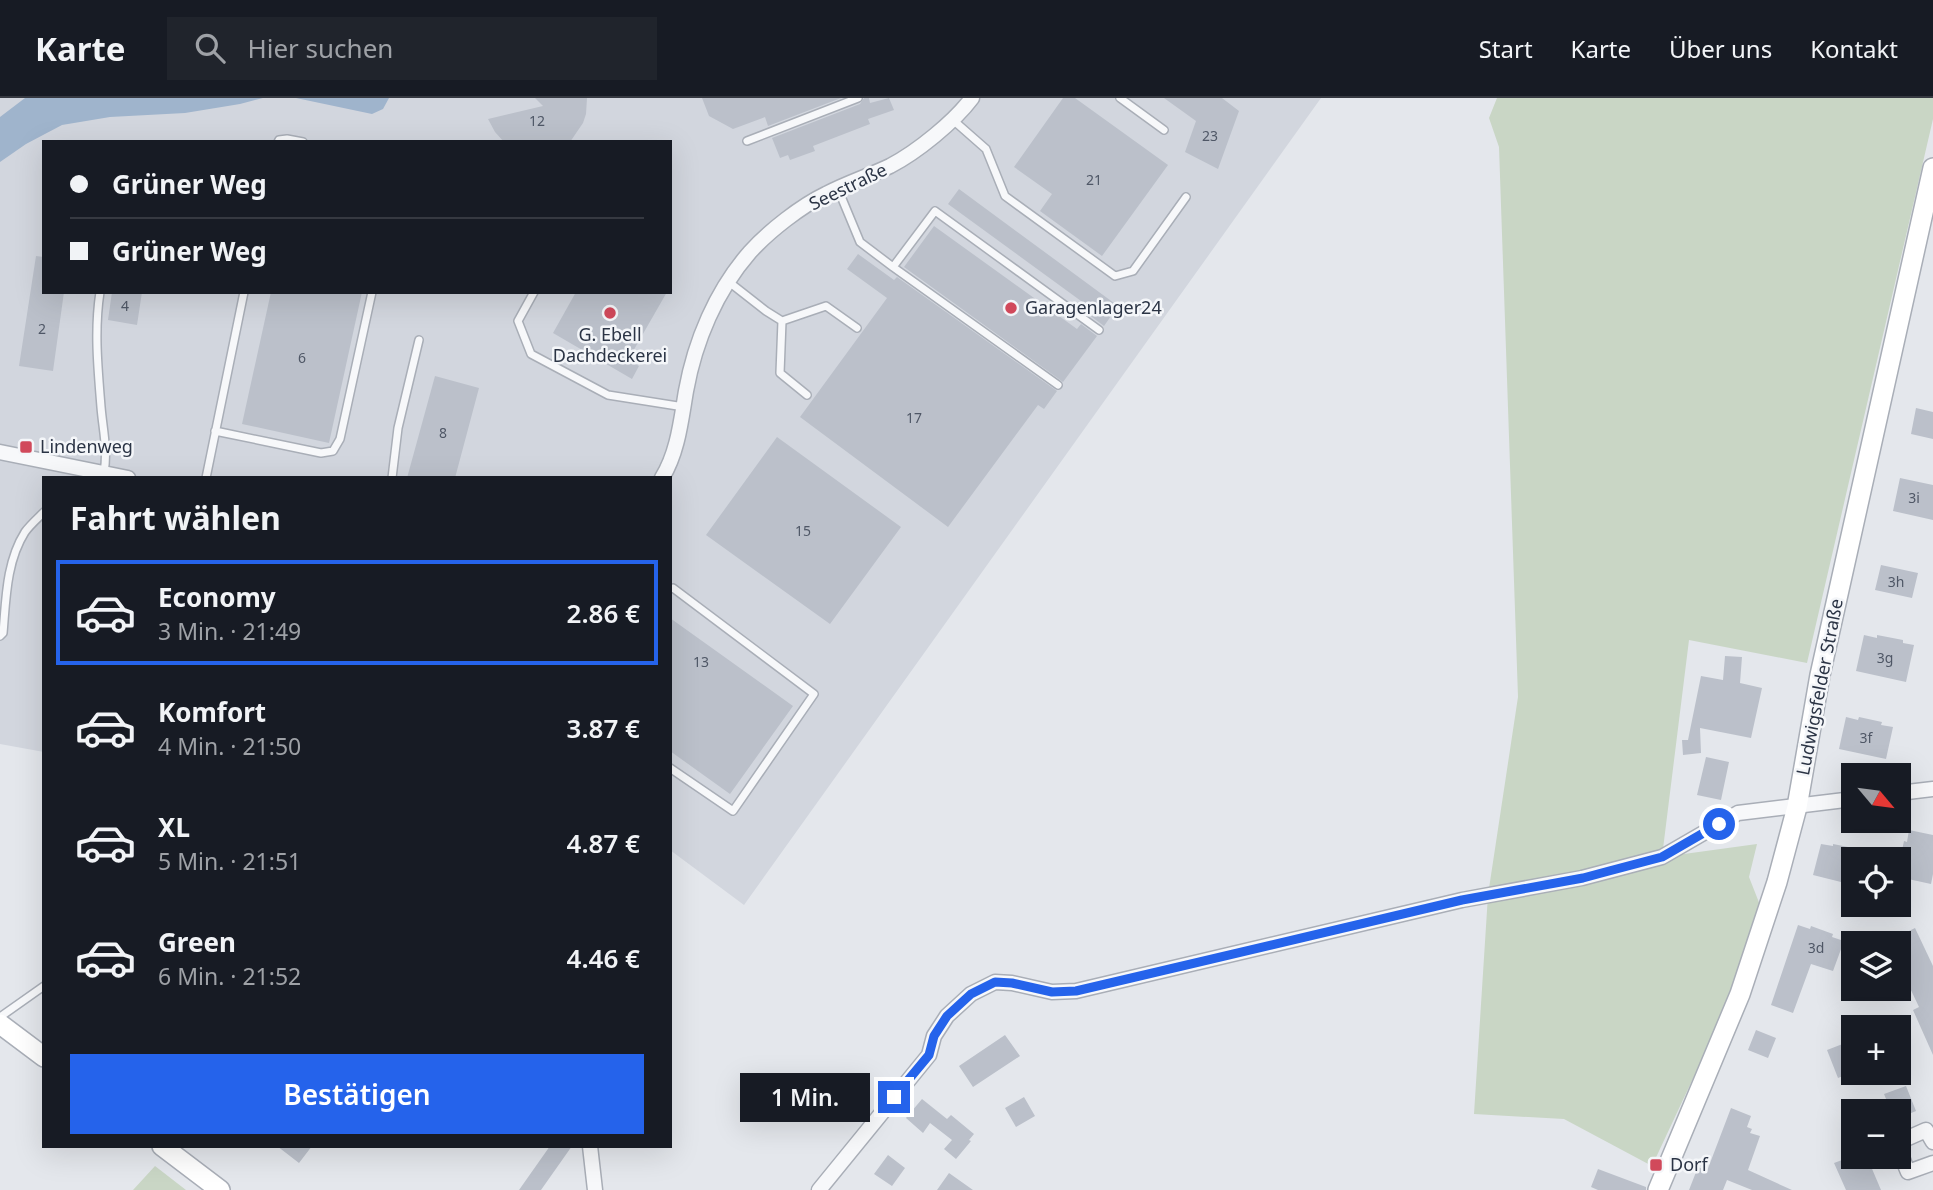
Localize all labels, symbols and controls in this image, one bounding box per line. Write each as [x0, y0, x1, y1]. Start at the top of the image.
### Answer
search box [167, 17, 657, 80]
text: Karte [35, 26, 125, 71]
icon: search [191, 29, 229, 67]
text: Hier suchen [247, 30, 393, 66]
text: Start [1479, 32, 1533, 65]
text: Karte [1571, 32, 1631, 65]
text: Über uns [1669, 32, 1772, 65]
text: Kontakt [1810, 32, 1898, 65]
house number: 12 [529, 111, 545, 130]
house number: 23 [1202, 126, 1218, 145]
street label: Seestraße [805, 157, 891, 215]
text: Grüner Weg [112, 166, 267, 202]
house number: 21 [1086, 170, 1102, 189]
text: Grüner Weg [112, 233, 267, 269]
place label: Garagenlager24 [1025, 295, 1162, 319]
house number: 4 [121, 296, 129, 315]
marker: Garagenlager24 [1003, 300, 1019, 316]
marker: G. Ebell Dachdeckerei [602, 305, 618, 321]
house number: 2 [38, 319, 46, 338]
place label: G. Ebell Dachdeckerei [553, 322, 667, 367]
house number: 6 [298, 348, 306, 367]
house number: 17 [906, 408, 922, 427]
house number: 8 [439, 423, 447, 442]
place label: Lindenweg [40, 434, 133, 458]
marker: Lindenweg [18, 439, 34, 455]
house number: 3i [1908, 488, 1920, 507]
text: Fahrt wählen [70, 496, 281, 539]
house number: 15 [795, 521, 811, 540]
house number: 3h [1888, 572, 1904, 591]
text: Economy [158, 579, 276, 615]
icon: car [74, 581, 137, 644]
text: 2.86 € [567, 595, 640, 631]
street label: Ludwigsfelder Straße [1790, 596, 1848, 777]
text: 3 Min. · 21:49 [158, 615, 301, 647]
house number: 3g [1877, 648, 1893, 667]
house number: 13 [693, 652, 709, 671]
text: Komfort [158, 694, 266, 730]
icon: car [74, 696, 137, 759]
text: 3.87 € [567, 710, 640, 746]
house number: 3f [1860, 728, 1874, 747]
text: 4 Min. · 21:50 [158, 730, 301, 762]
north arrow [1841, 763, 1911, 833]
map controls [1841, 763, 1911, 1169]
route start [1703, 808, 1735, 840]
text: XL [158, 809, 190, 845]
icon: car [74, 811, 137, 874]
text: 4.87 € [567, 825, 640, 861]
text: 5 Min. · 21:51 [158, 845, 301, 877]
button: locate [1841, 847, 1911, 917]
text: Green [158, 924, 236, 960]
icon: car [74, 926, 137, 989]
button: layers [1841, 931, 1911, 1001]
house number: 3d [1808, 938, 1824, 957]
text: 4.46 € [567, 940, 640, 976]
text: 6 Min. · 21:52 [158, 960, 301, 992]
button: + [1841, 1015, 1911, 1085]
button: Bestätigen [70, 1054, 644, 1134]
callout: 1 Min. [740, 1072, 870, 1122]
text: 1 Min. [771, 1081, 839, 1113]
route end [878, 1081, 910, 1113]
button: − [1841, 1099, 1911, 1169]
place label: Dorf [1670, 1152, 1708, 1176]
marker: Dorf [1648, 1157, 1664, 1173]

